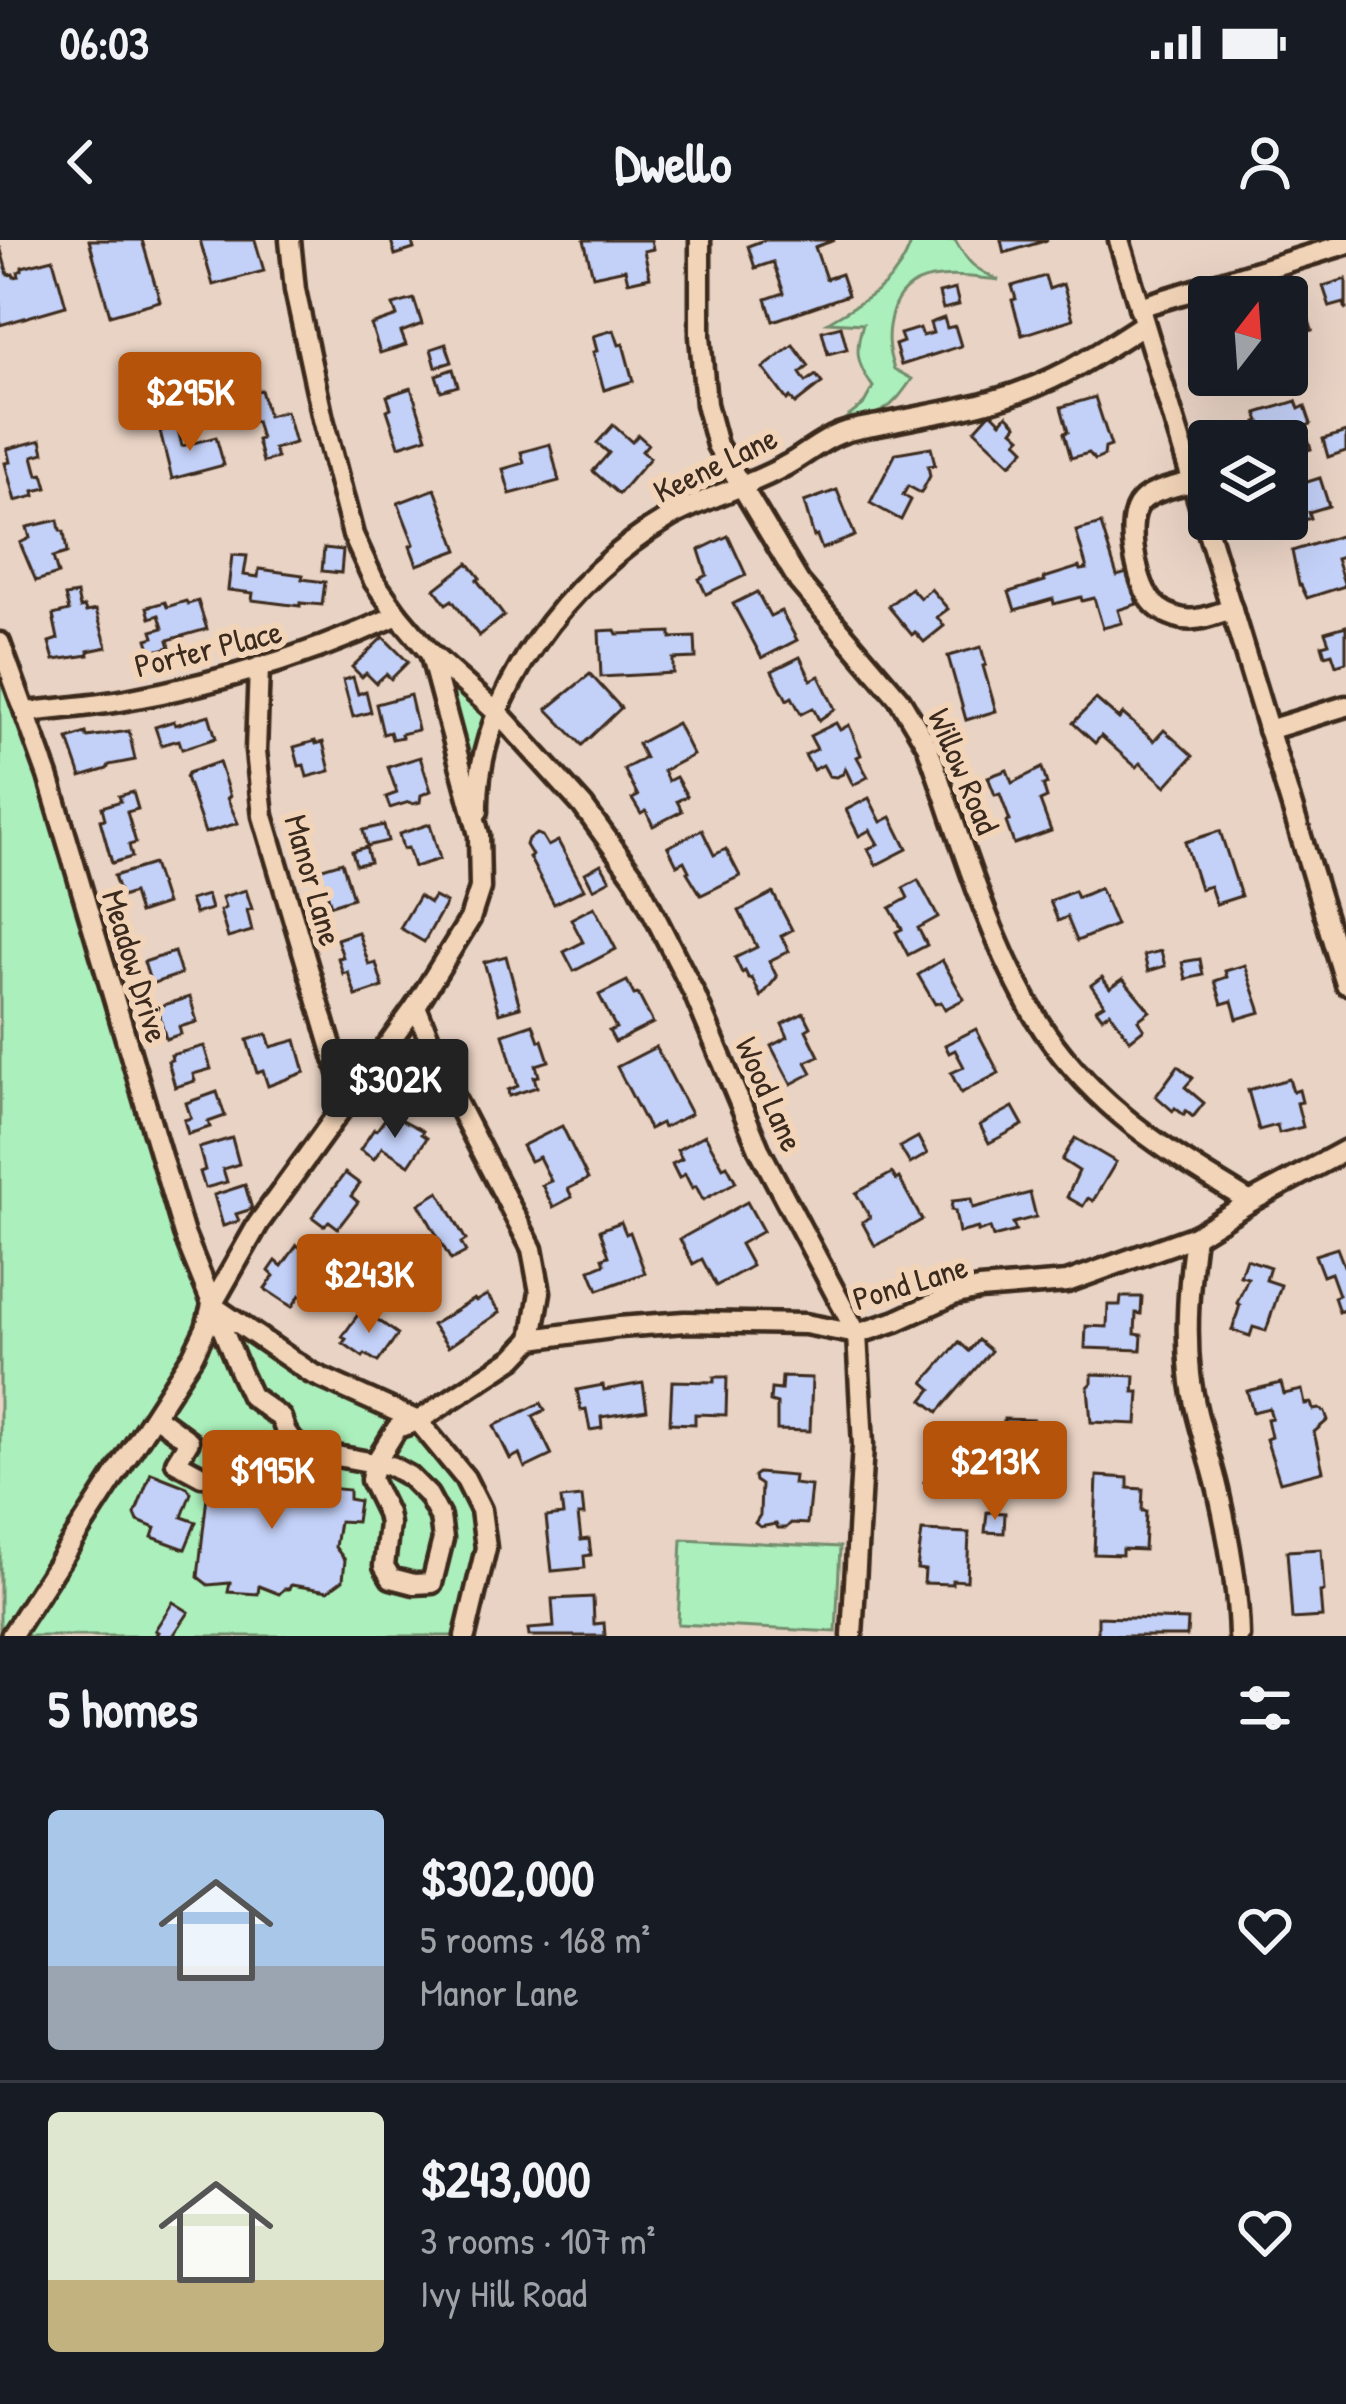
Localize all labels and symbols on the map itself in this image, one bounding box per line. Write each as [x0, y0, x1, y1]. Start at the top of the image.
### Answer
north arrow [1188, 276, 1308, 396]
pin: $295K [106, 352, 274, 454]
street label: Keene Lane [646, 415, 784, 513]
street label: Porter Place [130, 608, 286, 688]
street label: Willow Road [918, 702, 1010, 841]
street label: Manor Lane [274, 809, 354, 951]
street label: Meadow Drive [92, 885, 180, 1047]
street label: Wood Lane [725, 1030, 815, 1158]
pin: $302K [311, 1039, 479, 1141]
pin: $243K [285, 1234, 453, 1336]
street label: Pond Lane [847, 1244, 973, 1320]
pin: $213K [911, 1421, 1079, 1523]
pin: $195K [188, 1430, 356, 1532]

